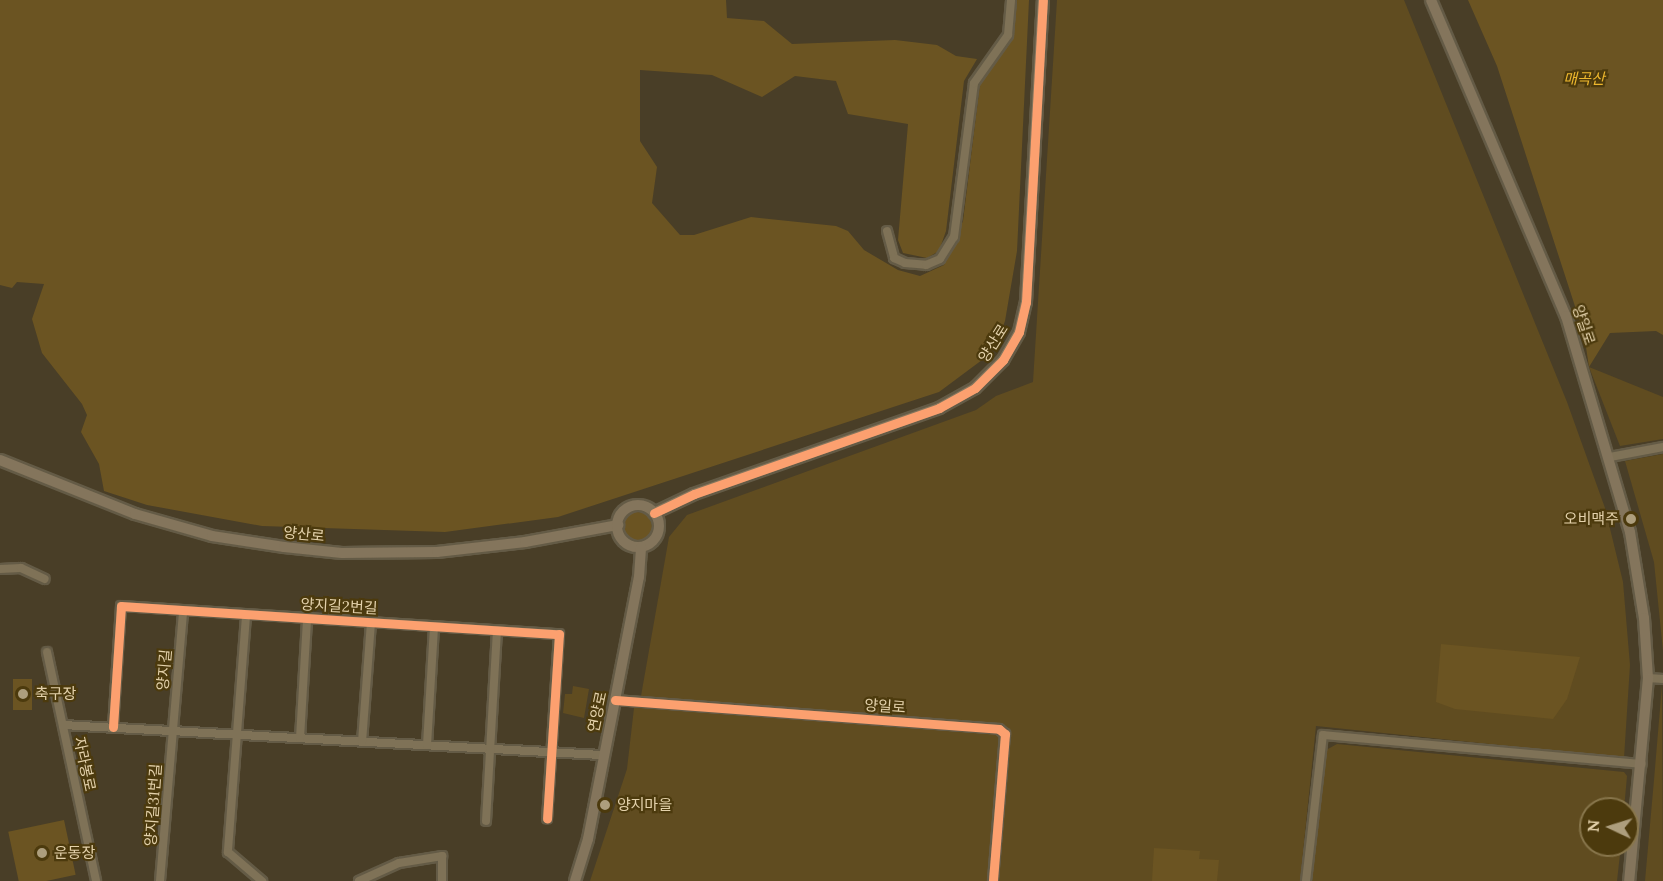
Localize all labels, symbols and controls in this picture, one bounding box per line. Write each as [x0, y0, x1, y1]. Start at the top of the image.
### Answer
park label: 매곡산 [1563, 70, 1605, 88]
street label: 양일로 [1569, 302, 1599, 348]
street label: 양산로 [974, 321, 1012, 365]
place label: 오비맥주 [1564, 510, 1619, 528]
marker: 오비맥주 [1624, 512, 1638, 526]
street label: 양산로 [282, 523, 326, 545]
street label: 양지길2번길 [300, 595, 378, 617]
street label: 양지길 [153, 649, 175, 691]
place label: 축구장 [35, 685, 76, 703]
marker: 축구장 [16, 687, 30, 701]
street label: 연양로 [584, 690, 610, 734]
street label: 양일로 [864, 696, 906, 716]
street label: 자라봉로 [70, 735, 100, 793]
street label: 양지길31번길 [141, 763, 165, 847]
place label: 양지마을 [617, 796, 672, 814]
north arrow [1579, 797, 1639, 857]
marker: 양지마을 [598, 798, 612, 812]
text: N [1583, 819, 1603, 833]
place label: 운동장 [54, 844, 95, 862]
marker: 운동장 [35, 846, 49, 860]

